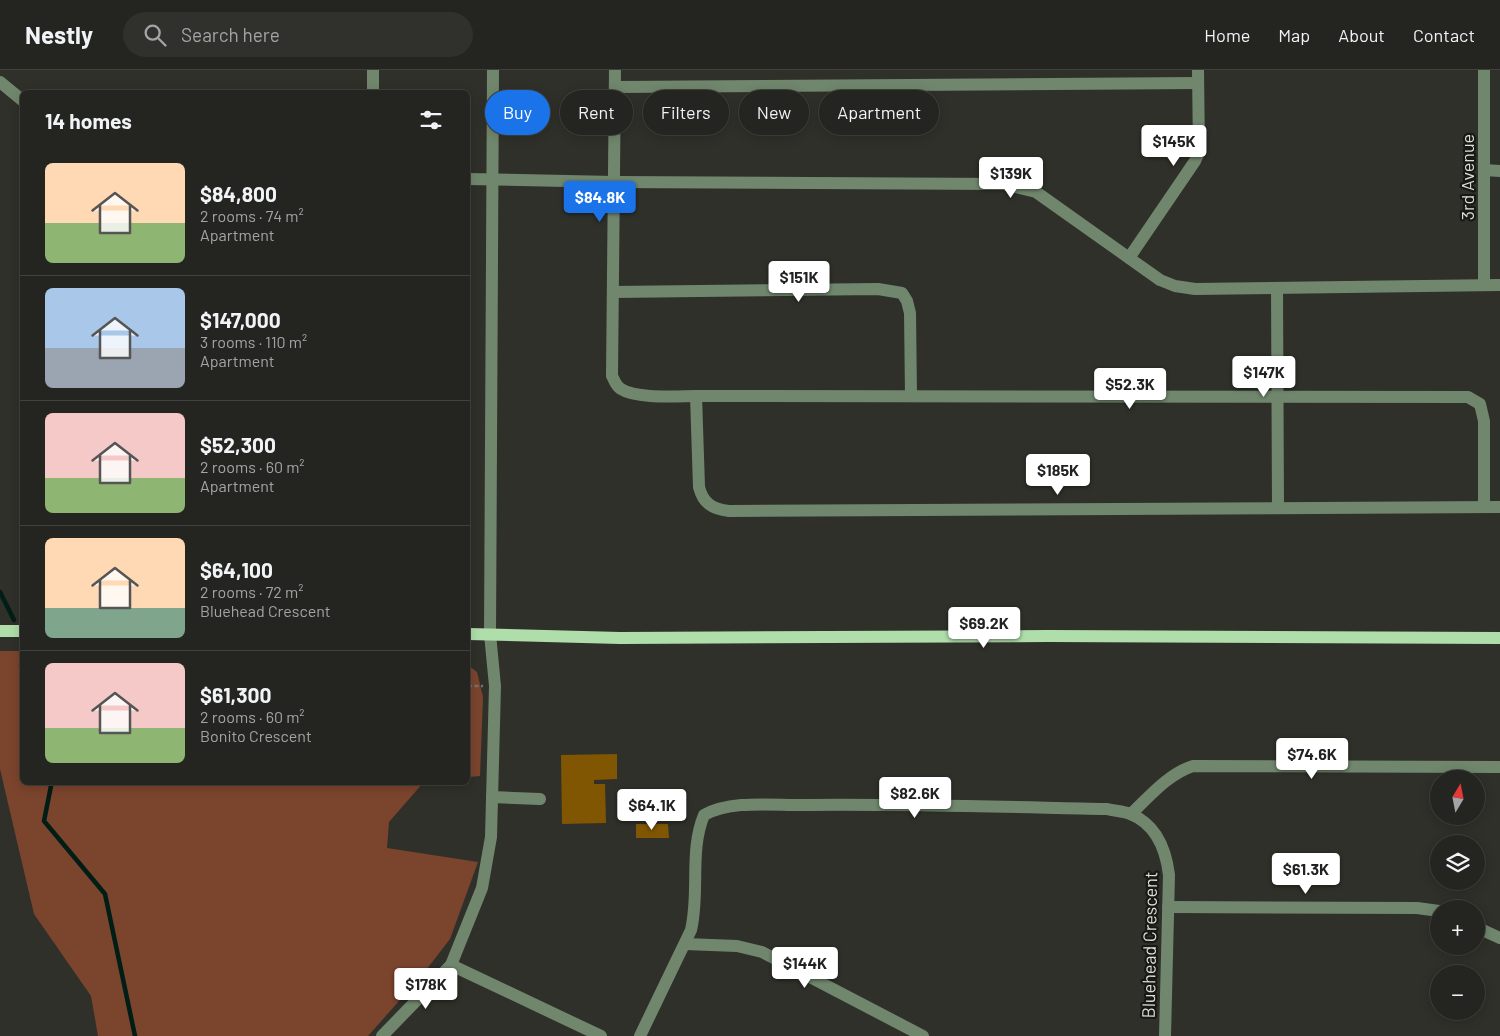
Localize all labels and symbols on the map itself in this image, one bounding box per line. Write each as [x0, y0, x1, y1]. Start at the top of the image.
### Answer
pin: $145K [1139, 124, 1209, 167]
street label: 3rd Avenue [1456, 134, 1478, 220]
pin: $139K [976, 156, 1046, 199]
pin: $84.8K [559, 180, 641, 223]
pin: $151K [764, 260, 834, 303]
pin: $147K [1229, 356, 1299, 398]
pin: $52.3K [1089, 368, 1171, 410]
pin: $185K [1023, 454, 1093, 496]
pin: $69.2K [943, 606, 1025, 649]
pin: $74.6K [1271, 738, 1353, 780]
north arrow [1430, 770, 1485, 825]
pin: $82.6K [874, 776, 956, 819]
pin: $64.1K [611, 788, 693, 831]
pin: $61.3K [1265, 852, 1347, 895]
street label: Bluehead Crescent [1137, 871, 1161, 1019]
pin: $144K [770, 946, 840, 989]
pin: $178K [391, 968, 461, 1010]

